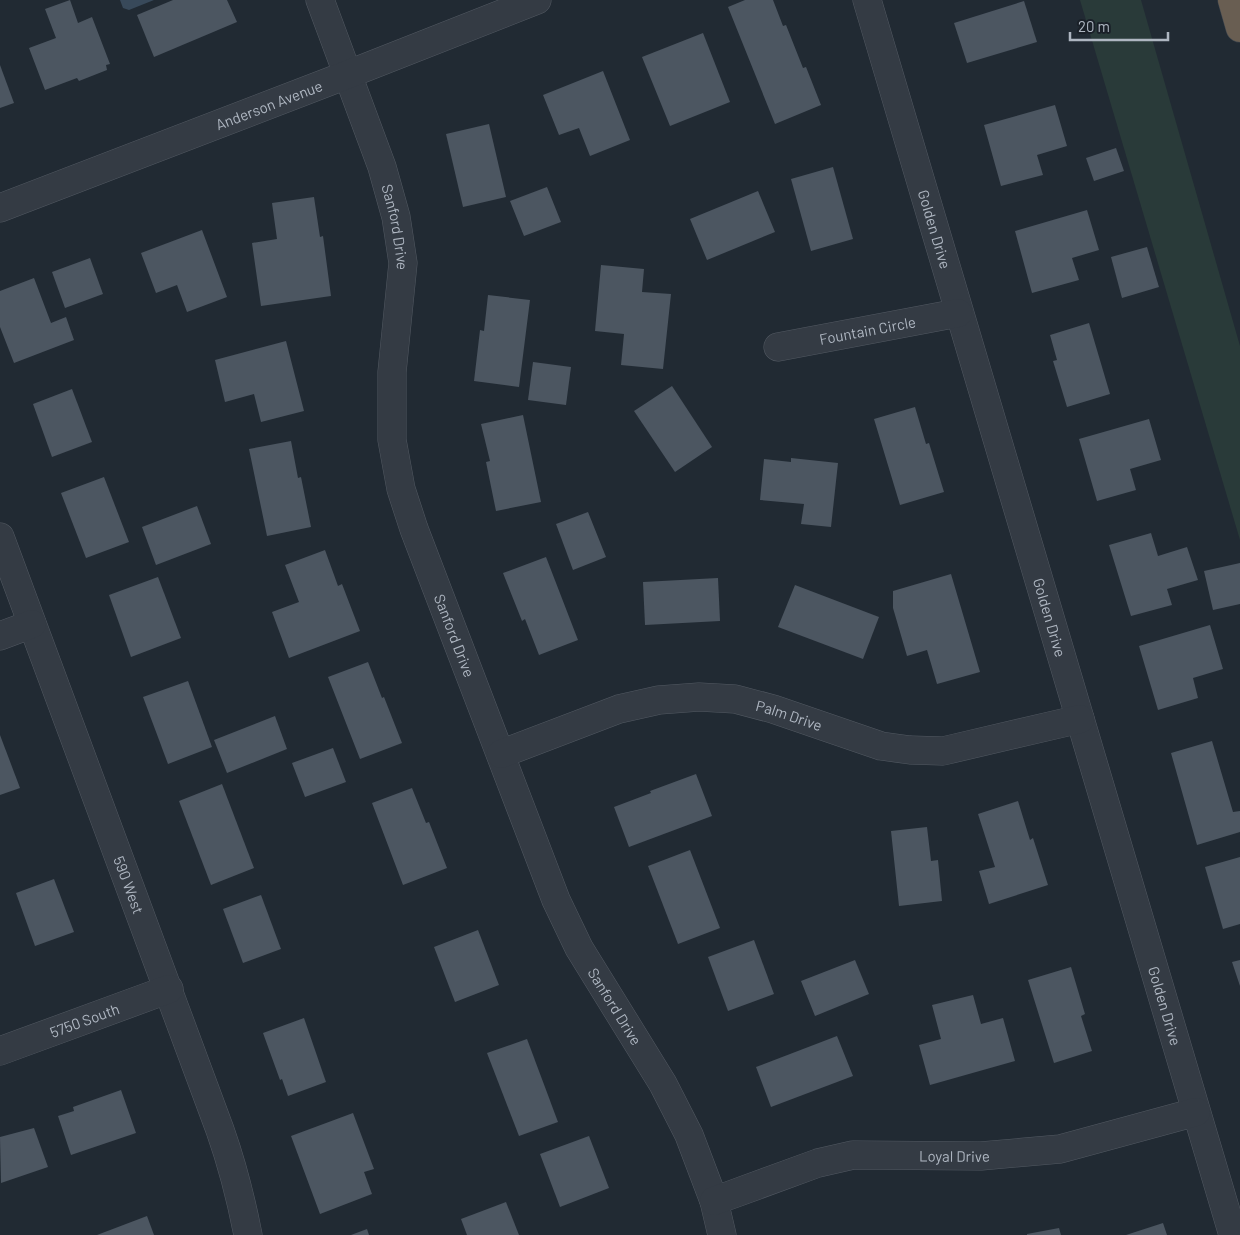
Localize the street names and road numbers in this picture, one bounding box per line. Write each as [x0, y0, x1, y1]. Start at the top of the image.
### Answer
street label: Anderson Avenue [213, 76, 325, 133]
street label: Sanford Drive [378, 182, 412, 271]
street label: Golden Drive [915, 187, 955, 271]
street label: Fountain Circle [818, 312, 917, 348]
street label: Golden Drive [1030, 576, 1070, 659]
street label: Sanford Drive [431, 591, 479, 679]
street label: Palm Drive [754, 696, 825, 734]
street label: 590 West [110, 854, 148, 916]
street label: Sanford Drive [584, 964, 646, 1048]
street label: Golden Drive [1145, 964, 1185, 1047]
street label: 5750 South [47, 999, 122, 1041]
street label: Loyal Drive [919, 1146, 991, 1165]

